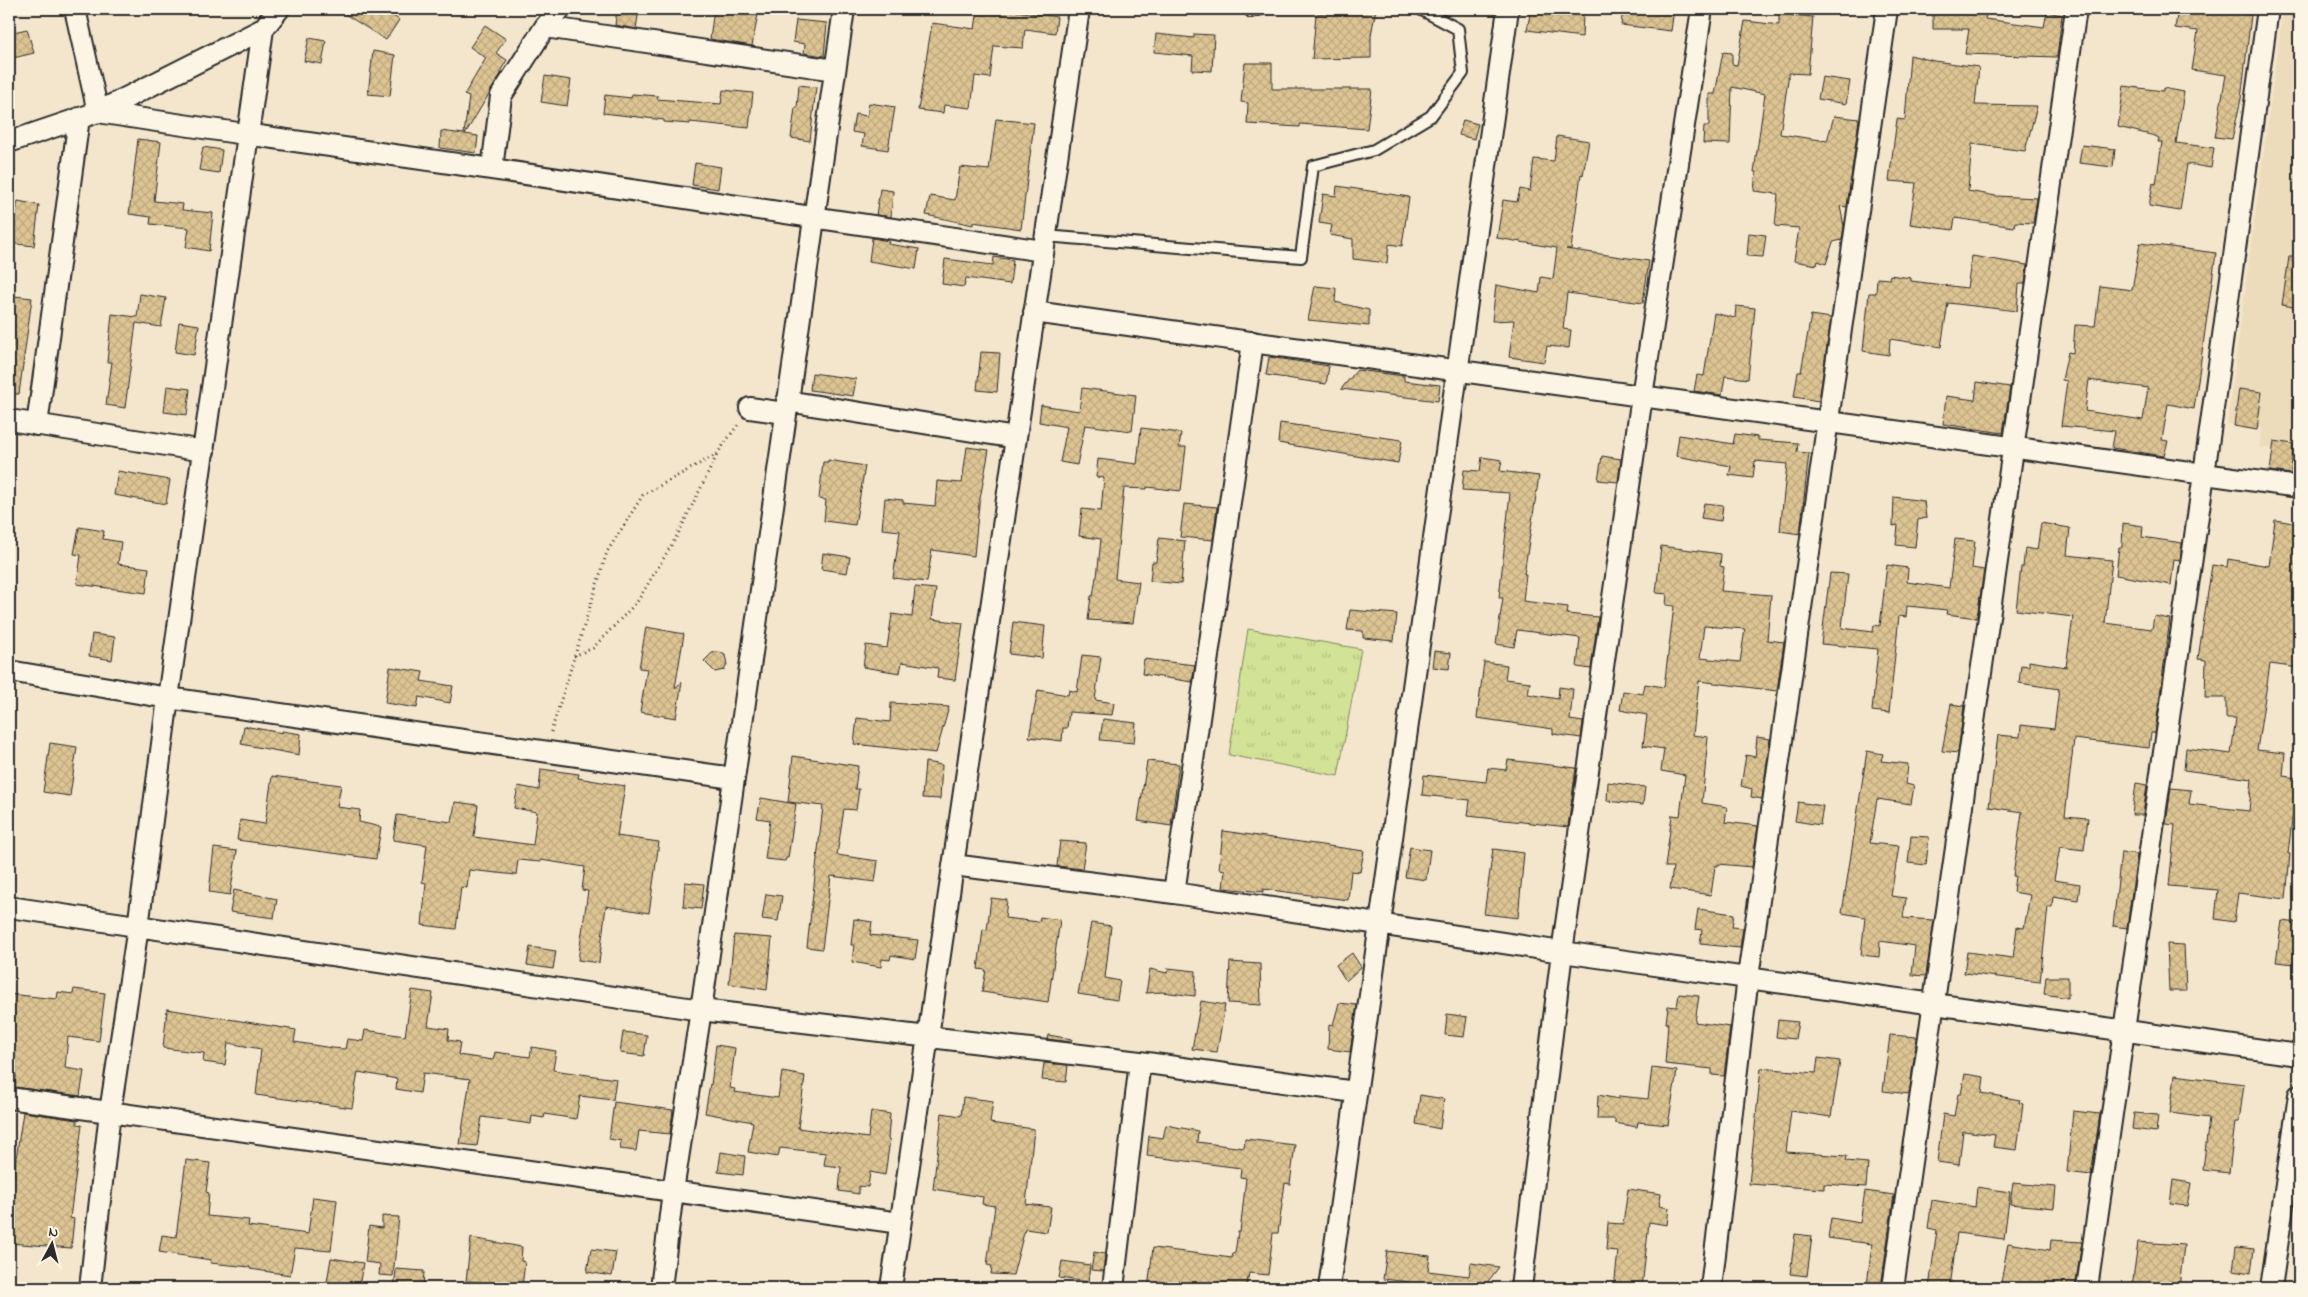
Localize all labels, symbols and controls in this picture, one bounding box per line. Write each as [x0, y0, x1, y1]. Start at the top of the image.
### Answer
north arrow [28, 1220, 78, 1270]
text: N [47, 1222, 59, 1244]

